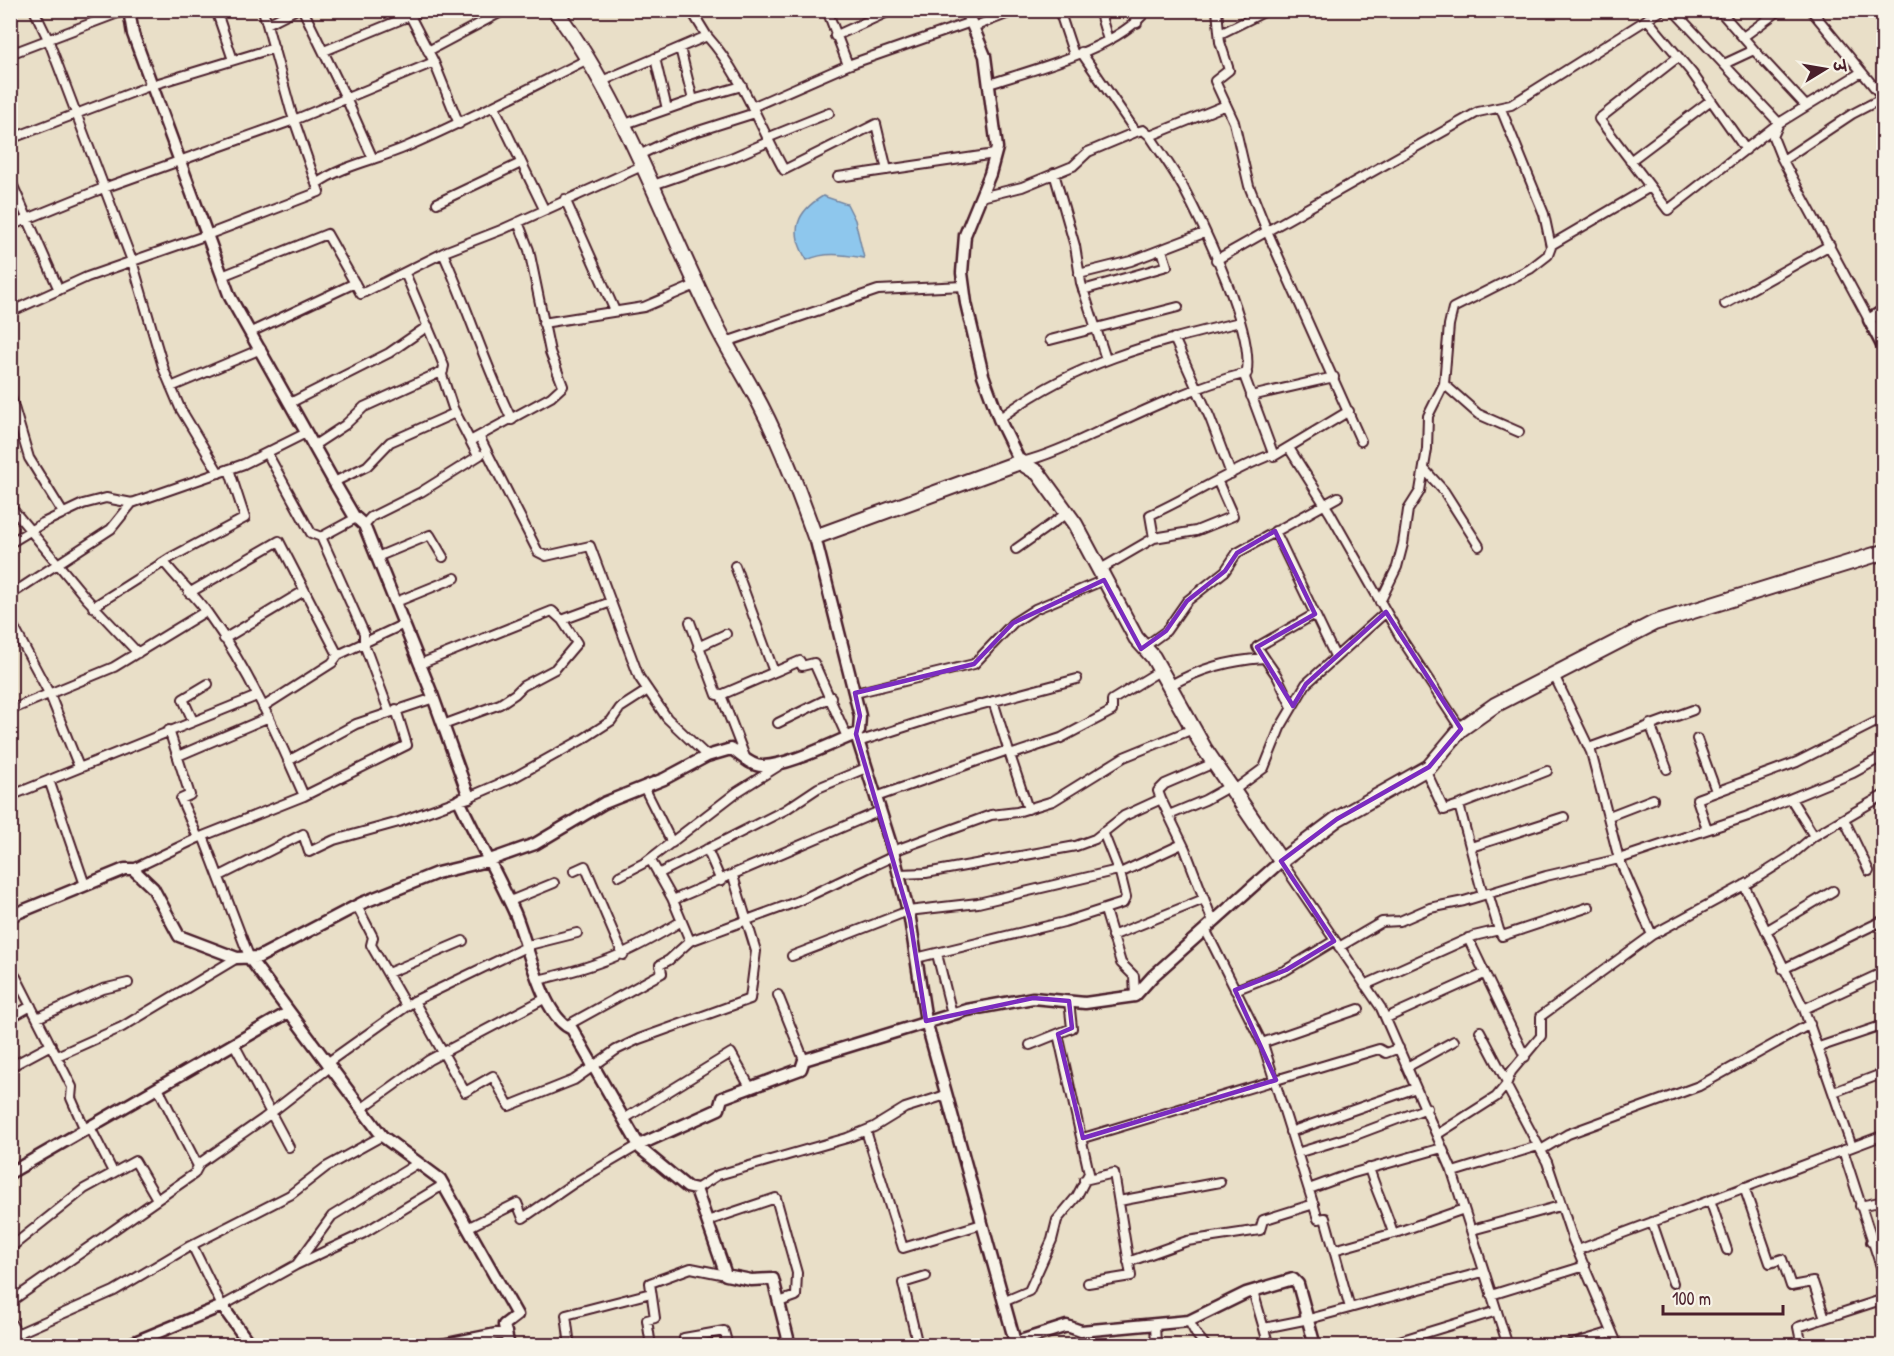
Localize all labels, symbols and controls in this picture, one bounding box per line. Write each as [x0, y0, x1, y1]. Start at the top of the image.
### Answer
north arrow [1795, 39, 1855, 99]
text: उ [1828, 57, 1852, 75]
scale bar [1663, 1278, 1783, 1316]
text: 100 m [1672, 1286, 1711, 1311]

